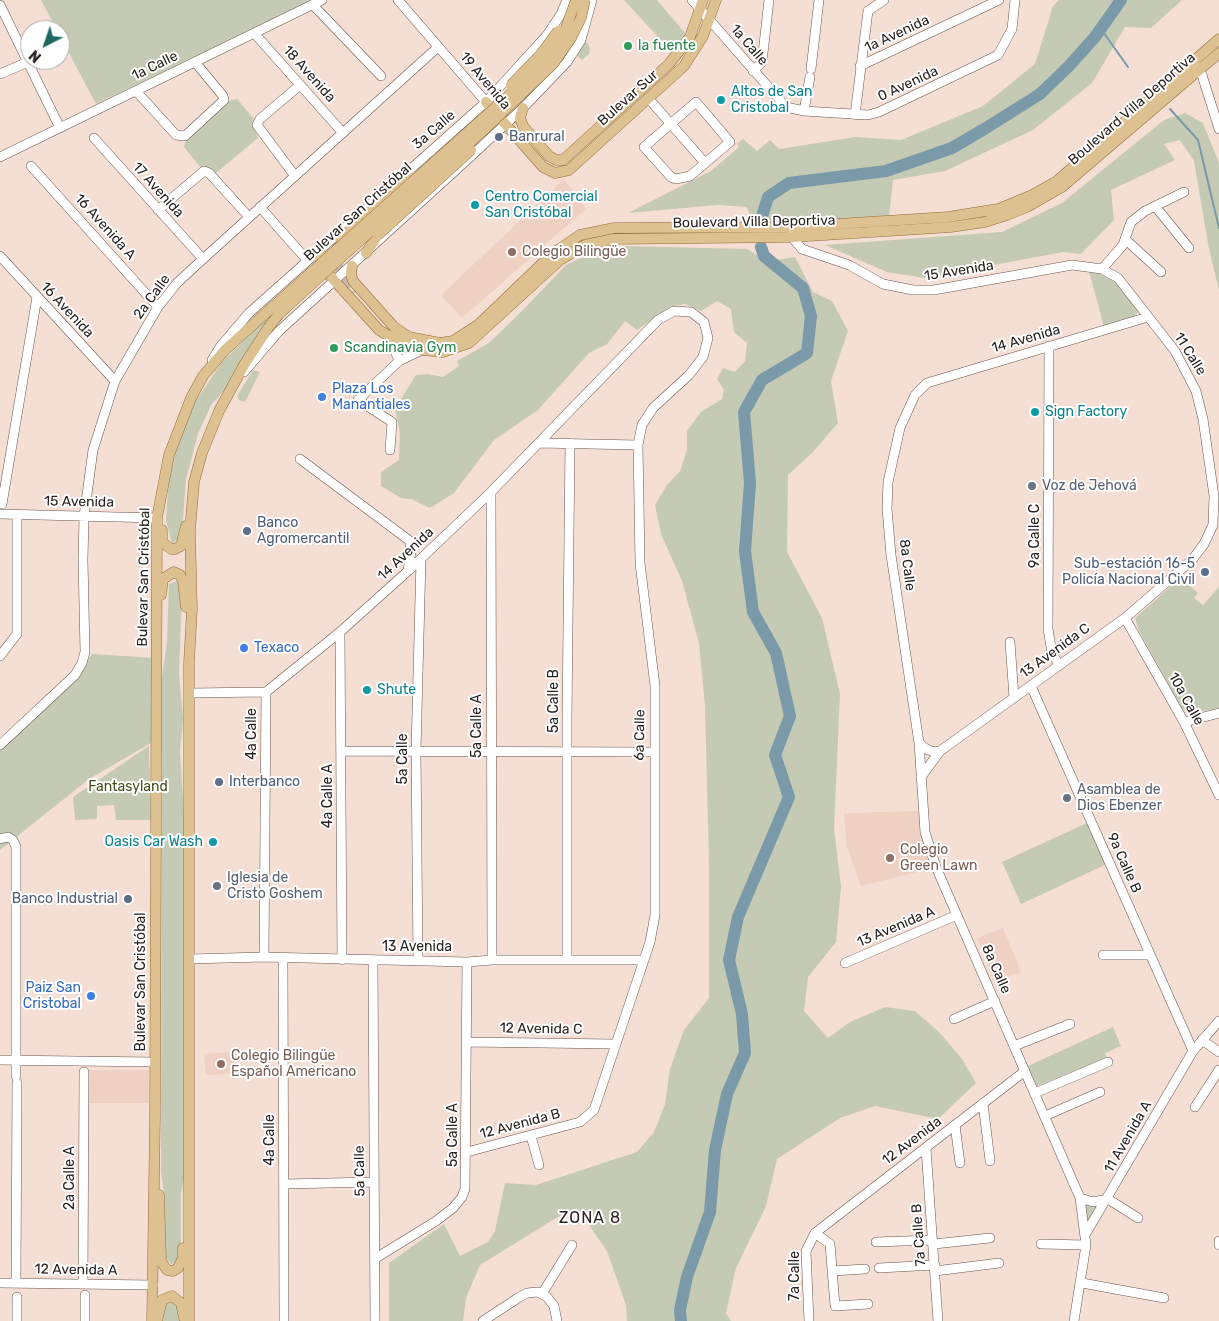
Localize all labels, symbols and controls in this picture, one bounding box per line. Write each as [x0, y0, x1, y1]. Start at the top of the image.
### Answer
street label: 1a Avenida [862, 12, 932, 56]
north arrow [20, 20, 70, 70]
street label: 1a Calle [727, 21, 771, 69]
place label: la fuente [638, 38, 696, 54]
marker: la fuente [622, 40, 634, 52]
street label: 18 Avenida [279, 42, 339, 106]
text: N [26, 46, 45, 66]
street label: 1a Calle [129, 48, 181, 84]
street label: 19 Avenida [456, 49, 514, 113]
street label: Boulevard Villa Deportiva [1065, 49, 1199, 169]
street label: 0 Avenida [875, 63, 941, 105]
street label: Bulevar Sur [594, 67, 662, 129]
place label: Altos de San Cristobal [731, 84, 812, 116]
marker: Altos de San Cristobal [715, 94, 727, 106]
street label: 3a Calle [409, 107, 459, 153]
place label: Banrural [509, 129, 565, 145]
marker: Banrural [493, 131, 505, 143]
street label: 17 Avenida [129, 159, 187, 221]
street label: Bulevar San Cristóbal [301, 159, 415, 265]
place label: Centro Comercial San Cristóbal [485, 189, 598, 222]
street label: 16 Avenida A [71, 191, 139, 263]
marker: Centro Comercial San Cristóbal [469, 199, 481, 211]
street label: Boulevard Villa Deportiva [673, 212, 835, 232]
place label: Colegio Bilingüe [522, 244, 626, 260]
marker: Colegio Bilingüe [506, 246, 518, 258]
street label: 15 Avenida [923, 257, 995, 285]
street label: 2a Calle [130, 271, 174, 323]
street label: 16 Avenida [37, 279, 97, 341]
street label: 14 Avenida [990, 321, 1062, 357]
street label: 11 Calle [1170, 330, 1210, 378]
place label: Scandinavia Gym [344, 340, 456, 356]
marker: Scandinavia Gym [328, 342, 340, 354]
place label: Plaza Los Manantiales [332, 381, 410, 414]
marker: Plaza Los Manantiales [316, 391, 328, 403]
place label: Sign Factory [1045, 404, 1127, 420]
marker: Sign Factory [1029, 406, 1041, 418]
place label: Voz de Jehová [1042, 478, 1137, 494]
marker: Voz de Jehová [1026, 480, 1038, 492]
street label: 15 Avenida [44, 493, 114, 511]
street label: 9a Calle C [1027, 504, 1043, 568]
street label: Bulevar San Cristóbal [134, 507, 154, 647]
place label: Banco Agromercantil [257, 515, 349, 548]
street label: 14 Avenida [375, 524, 437, 584]
marker: Banco Agromercantil [241, 525, 253, 537]
street label: 8a Calle [896, 538, 918, 592]
place label: Sub-estación 16-5 Policía Nacional Civil [1062, 556, 1195, 588]
marker: Sub-estación 16-5 Policía Nacional Civil [1199, 566, 1211, 578]
street label: 13 Avenida C [1017, 620, 1093, 682]
place label: Texaco [254, 640, 299, 656]
marker: Texaco [238, 642, 250, 654]
street label: 5a Calle B [546, 669, 562, 733]
street label: 10a Calle [1165, 670, 1207, 728]
place label: Shute [377, 682, 416, 698]
marker: Shute [361, 684, 373, 696]
street label: 5a Calle A [469, 694, 485, 758]
street label: 4a Calle [244, 708, 260, 760]
street label: 6a Calle [631, 709, 649, 761]
street label: 5a Calle [395, 733, 411, 785]
street label: 4a Calle A [320, 764, 336, 828]
place label: Interbanco [229, 774, 300, 790]
marker: Interbanco [213, 776, 225, 788]
park label: Fantasyland [88, 779, 168, 795]
place label: Asamblea de Dios Ebenzer [1077, 782, 1162, 814]
marker: Asamblea de Dios Ebenzer [1061, 792, 1073, 804]
street label: 9a Calle B [1103, 830, 1145, 896]
place label: Oasis Car Wash [105, 834, 203, 850]
marker: Oasis Car Wash [207, 836, 219, 848]
place label: Colegio Green Lawn [900, 842, 978, 874]
marker: Colegio Green Lawn [884, 852, 896, 864]
place label: Iglesia de Cristo Goshem [227, 870, 323, 902]
marker: Iglesia de Cristo Goshem [211, 880, 223, 892]
place label: Banco Industrial [12, 891, 118, 907]
marker: Banco Industrial [122, 893, 134, 905]
street label: 13 Avenida A [855, 903, 937, 951]
street label: Bulevar San Cristóbal [133, 912, 149, 1052]
street label: 13 Avenida [382, 939, 452, 955]
street label: 8a Calle [978, 942, 1014, 996]
place label: Paiz San Cristobal [23, 980, 81, 1012]
marker: Paiz San Cristobal [85, 990, 97, 1002]
street label: 12 Avenida C [500, 1020, 582, 1038]
place label: Colegio Bilingüe Español Americano [231, 1048, 356, 1080]
marker: Colegio Bilingüe Español Americano [215, 1058, 227, 1070]
street label: 11 Avenida A [1101, 1098, 1155, 1176]
street label: 5a Calle A [445, 1103, 461, 1167]
street label: 12 Avenida B [478, 1105, 562, 1143]
street label: 12 Avenida [879, 1113, 945, 1169]
street label: 4a Calle [262, 1114, 278, 1166]
street label: 5a Calle [351, 1145, 369, 1197]
street label: 2a Calle A [62, 1146, 78, 1210]
street label: 7a Calle B [908, 1203, 930, 1267]
district label: ZONA 8 [558, 1208, 622, 1228]
street label: 7a Calle [787, 1251, 803, 1301]
street label: 12 Avenida A [35, 1261, 117, 1279]

